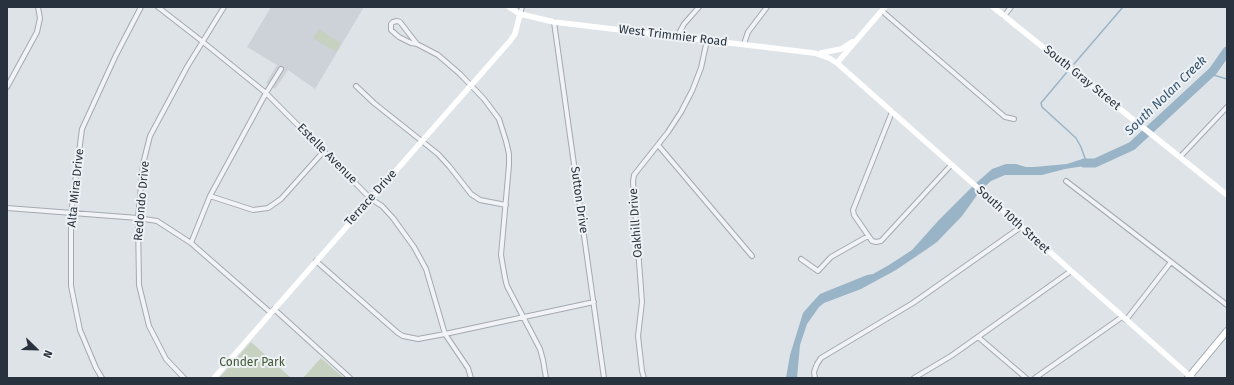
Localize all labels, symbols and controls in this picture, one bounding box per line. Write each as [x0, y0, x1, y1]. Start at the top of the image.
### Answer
street label: West Trimmier Road [618, 22, 728, 50]
street label: South Gray Street [1041, 43, 1123, 113]
water label: South Nolan Creek [1122, 53, 1210, 139]
street label: Estelle Avenue [294, 121, 360, 187]
street label: Alta Mira Drive [65, 148, 87, 228]
street label: Redondo Drive [131, 160, 153, 242]
street label: Sutton Drive [567, 166, 591, 234]
street label: Terrace Drive [342, 167, 400, 229]
street label: South 10th Street [973, 183, 1053, 257]
street label: Oakhill Drive [626, 188, 646, 258]
north arrow [16, 329, 56, 369]
text: N [40, 348, 55, 360]
park label: Conder Park [219, 356, 285, 370]

